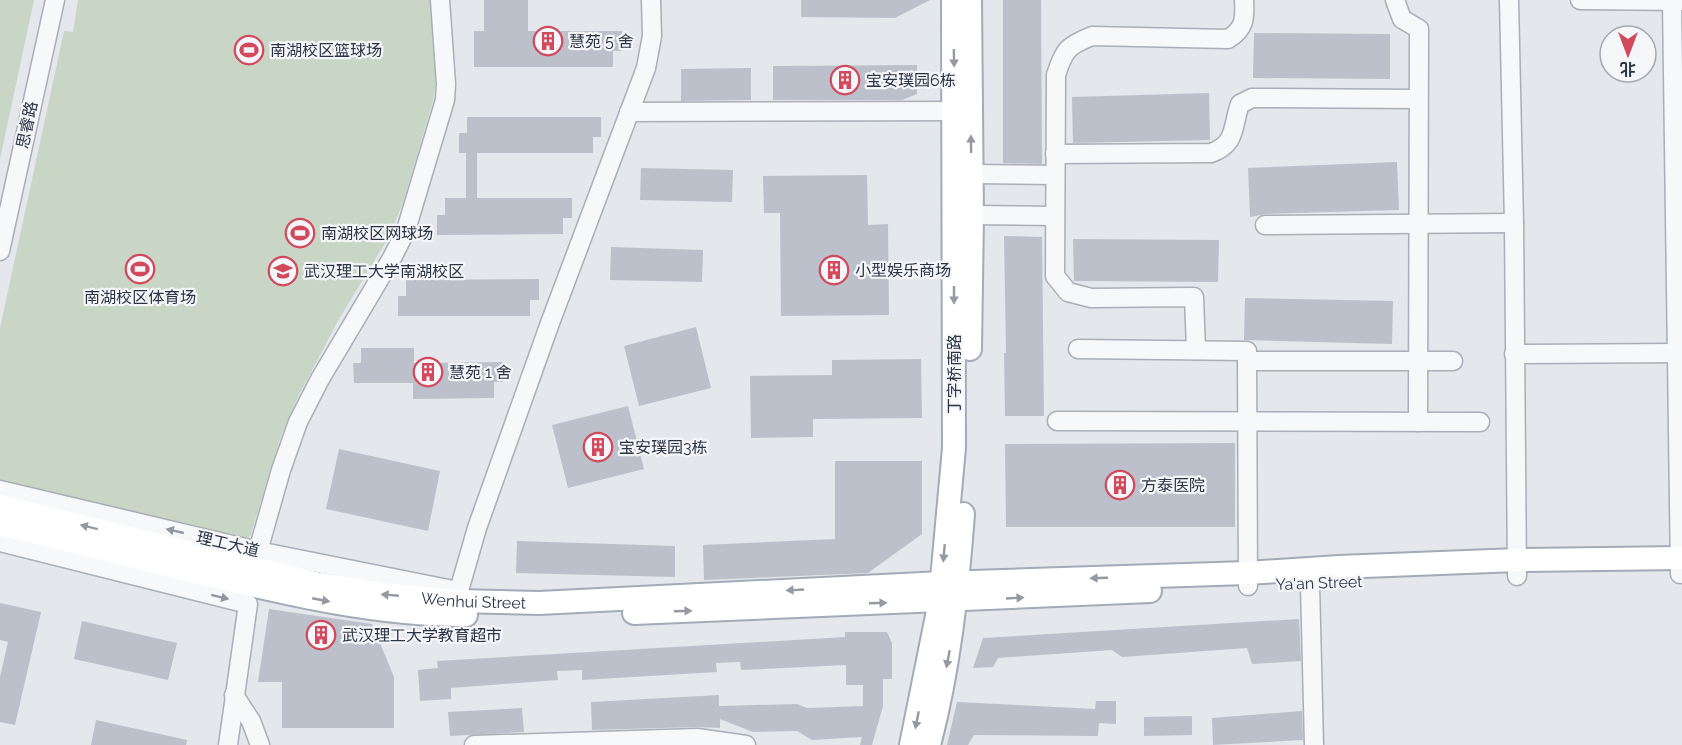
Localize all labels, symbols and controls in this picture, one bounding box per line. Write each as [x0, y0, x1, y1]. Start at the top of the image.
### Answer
north arrow [1598, 24, 1658, 84]
building icon: 慧苑 5 舍 [532, 25, 564, 57]
place label: 慧苑 5 舍 [569, 32, 634, 51]
sports icon: 南湖校区篮球场 [233, 34, 265, 66]
place label: 南湖校区篮球场 [270, 41, 382, 60]
one-way arrow [949, 49, 959, 68]
text: 北 [1620, 59, 1636, 78]
building icon: 宝安璞园6栋 [829, 64, 861, 96]
place label: 宝安璞园6栋 [866, 71, 956, 90]
street label: 思睿路 [13, 100, 41, 150]
one-way arrow [966, 134, 976, 153]
sports icon: 南湖校区网球场 [284, 217, 316, 249]
place label: 南湖校区网球场 [321, 224, 433, 243]
sports icon: 南湖校区体育场 [124, 253, 156, 285]
building icon: 小型娱乐商场 [818, 254, 850, 286]
school or university icon: 武汉理工大学南湖校区 [267, 255, 299, 287]
place label: 小型娱乐商场 [855, 261, 951, 280]
place label: 武汉理工大学南湖校区 [304, 262, 464, 281]
one-way arrow [949, 286, 959, 305]
place label: 南湖校区体育场 [84, 288, 196, 307]
street label: 丁字桥南路 [945, 334, 964, 414]
building icon: 慧苑 1 舍 [412, 356, 444, 388]
place label: 慧苑 1 舍 [449, 363, 512, 382]
building icon: 宝安璞园3栋 [582, 431, 614, 463]
place label: 宝安璞园3栋 [619, 438, 708, 457]
building icon: 方泰医院 [1104, 469, 1136, 501]
place label: 方泰医院 [1141, 476, 1205, 495]
one-way arrow [80, 522, 98, 532]
one-way arrow [165, 526, 184, 536]
street label: 理工大道 [195, 528, 261, 560]
one-way arrow [939, 544, 949, 563]
street label: Ya'an Street [1275, 572, 1363, 594]
one-way arrow [1089, 573, 1108, 582]
one-way arrow [785, 586, 804, 595]
street label: Wenhui Street [420, 588, 527, 612]
one-way arrow [381, 590, 400, 600]
one-way arrow [211, 592, 229, 602]
one-way arrow [1006, 593, 1025, 602]
one-way arrow [312, 596, 331, 606]
one-way arrow [869, 599, 888, 608]
one-way arrow [674, 607, 693, 616]
building icon: 武汉理工大学教育超市 [305, 619, 337, 651]
place label: 武汉理工大学教育超市 [342, 626, 502, 645]
one-way arrow [943, 649, 952, 668]
one-way arrow [912, 711, 921, 730]

